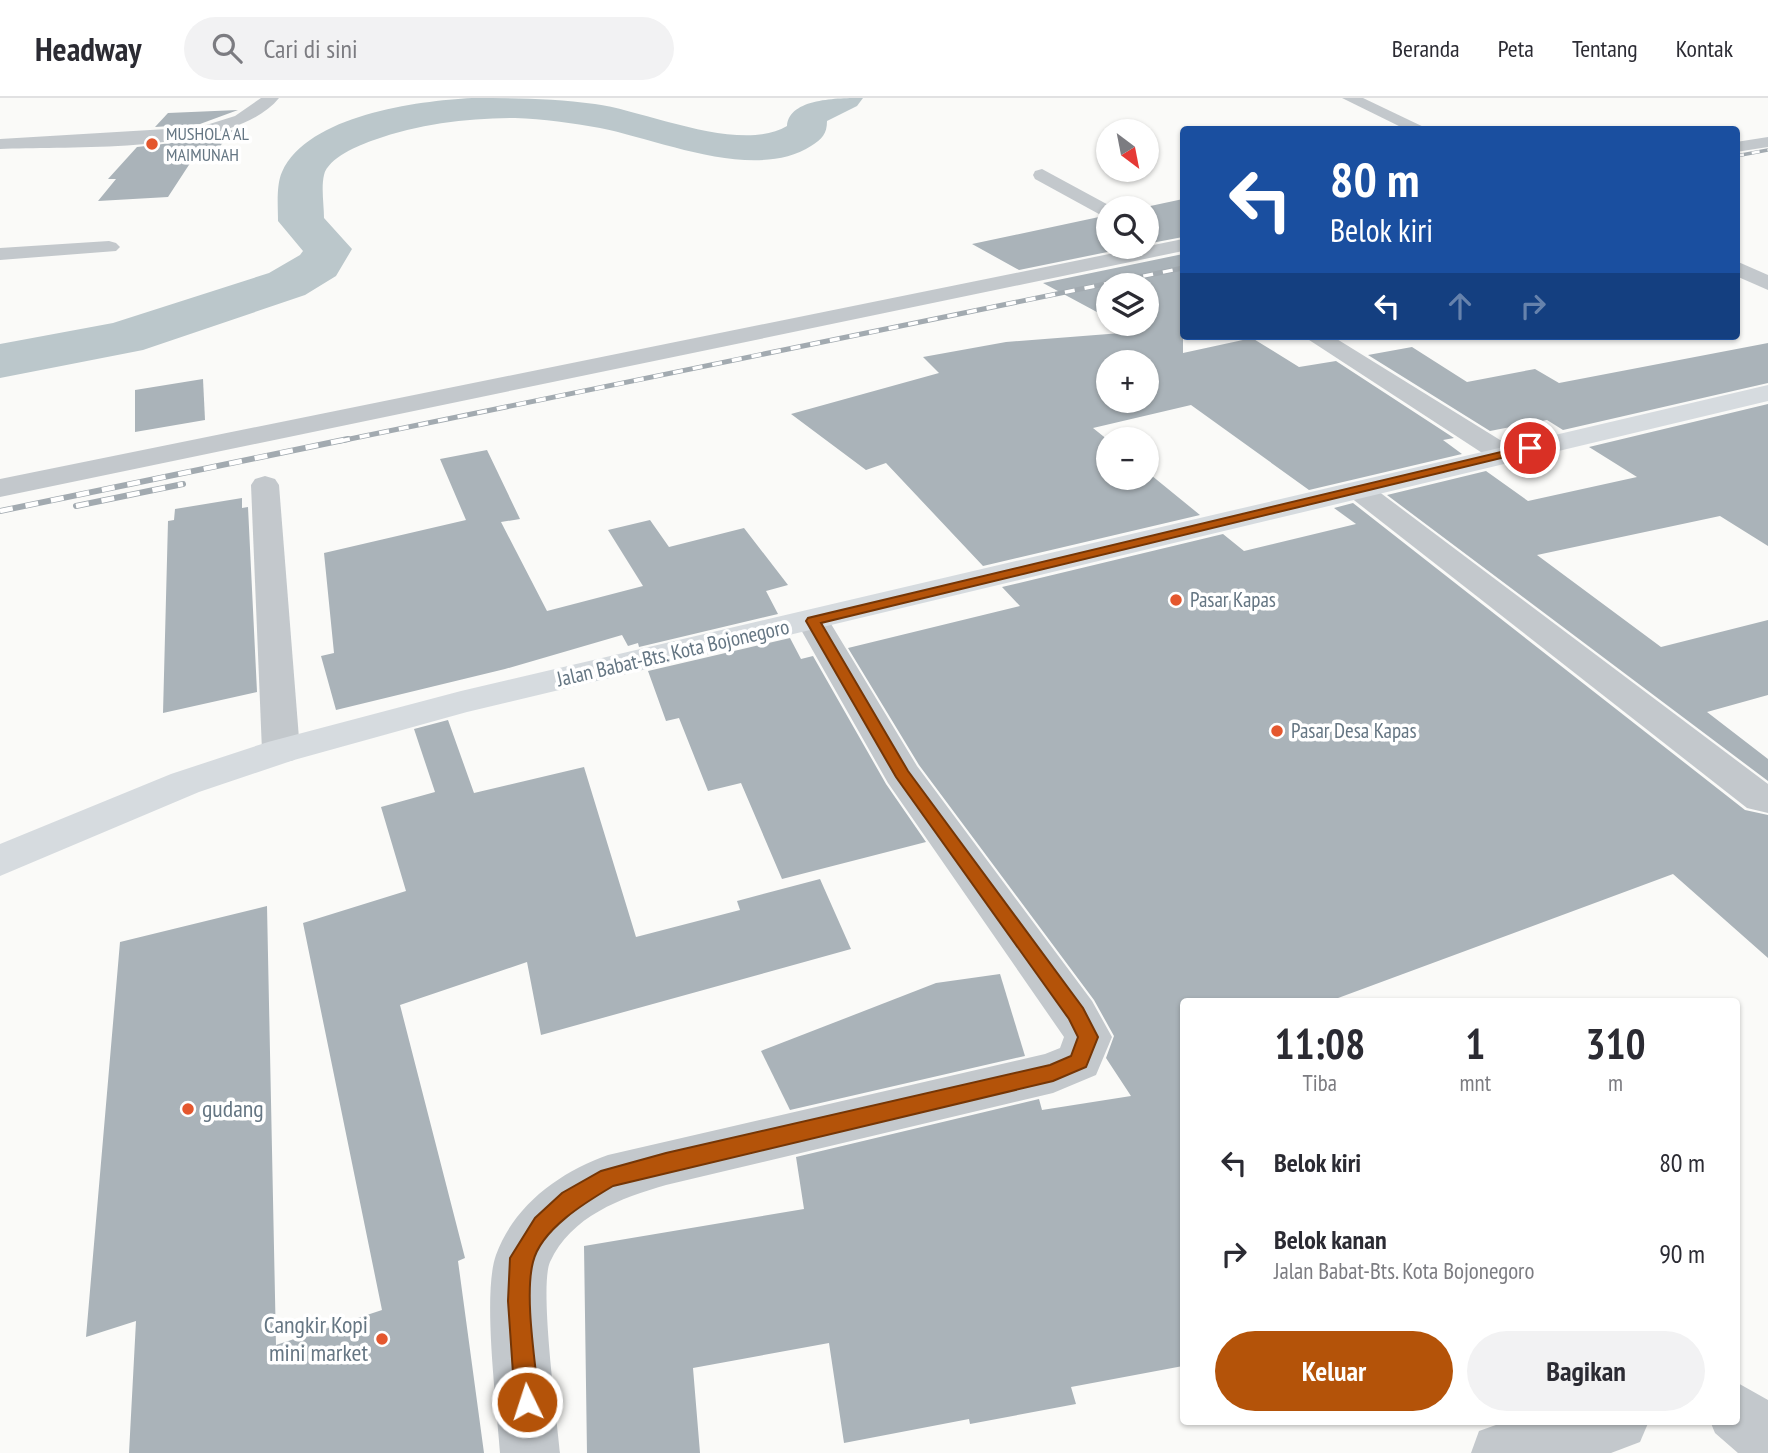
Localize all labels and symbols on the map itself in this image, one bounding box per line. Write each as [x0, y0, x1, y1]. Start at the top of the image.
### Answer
north arrow [1096, 119, 1158, 182]
place label: MUSHOLA AL MAIMUNAH [166, 122, 249, 166]
marker: MUSHOLA AL MAIMUNAH [144, 136, 160, 152]
pin [1500, 418, 1560, 478]
place label: Pasar Kapas [1190, 586, 1276, 613]
marker: Pasar Kapas [1168, 592, 1184, 608]
street label: Jalan Babat-Bts. Kota Bojonegoro [553, 613, 792, 693]
place label: Pasar Desa Kapas [1291, 717, 1417, 744]
marker: Pasar Desa Kapas [1269, 723, 1285, 739]
place label: gudang [202, 1093, 264, 1124]
marker: gudang [180, 1101, 196, 1117]
place label: Cangkir Kopi mini market [264, 1309, 368, 1368]
marker: Cangkir Kopi mini market [374, 1331, 390, 1347]
position arrow [490, 1365, 564, 1439]

